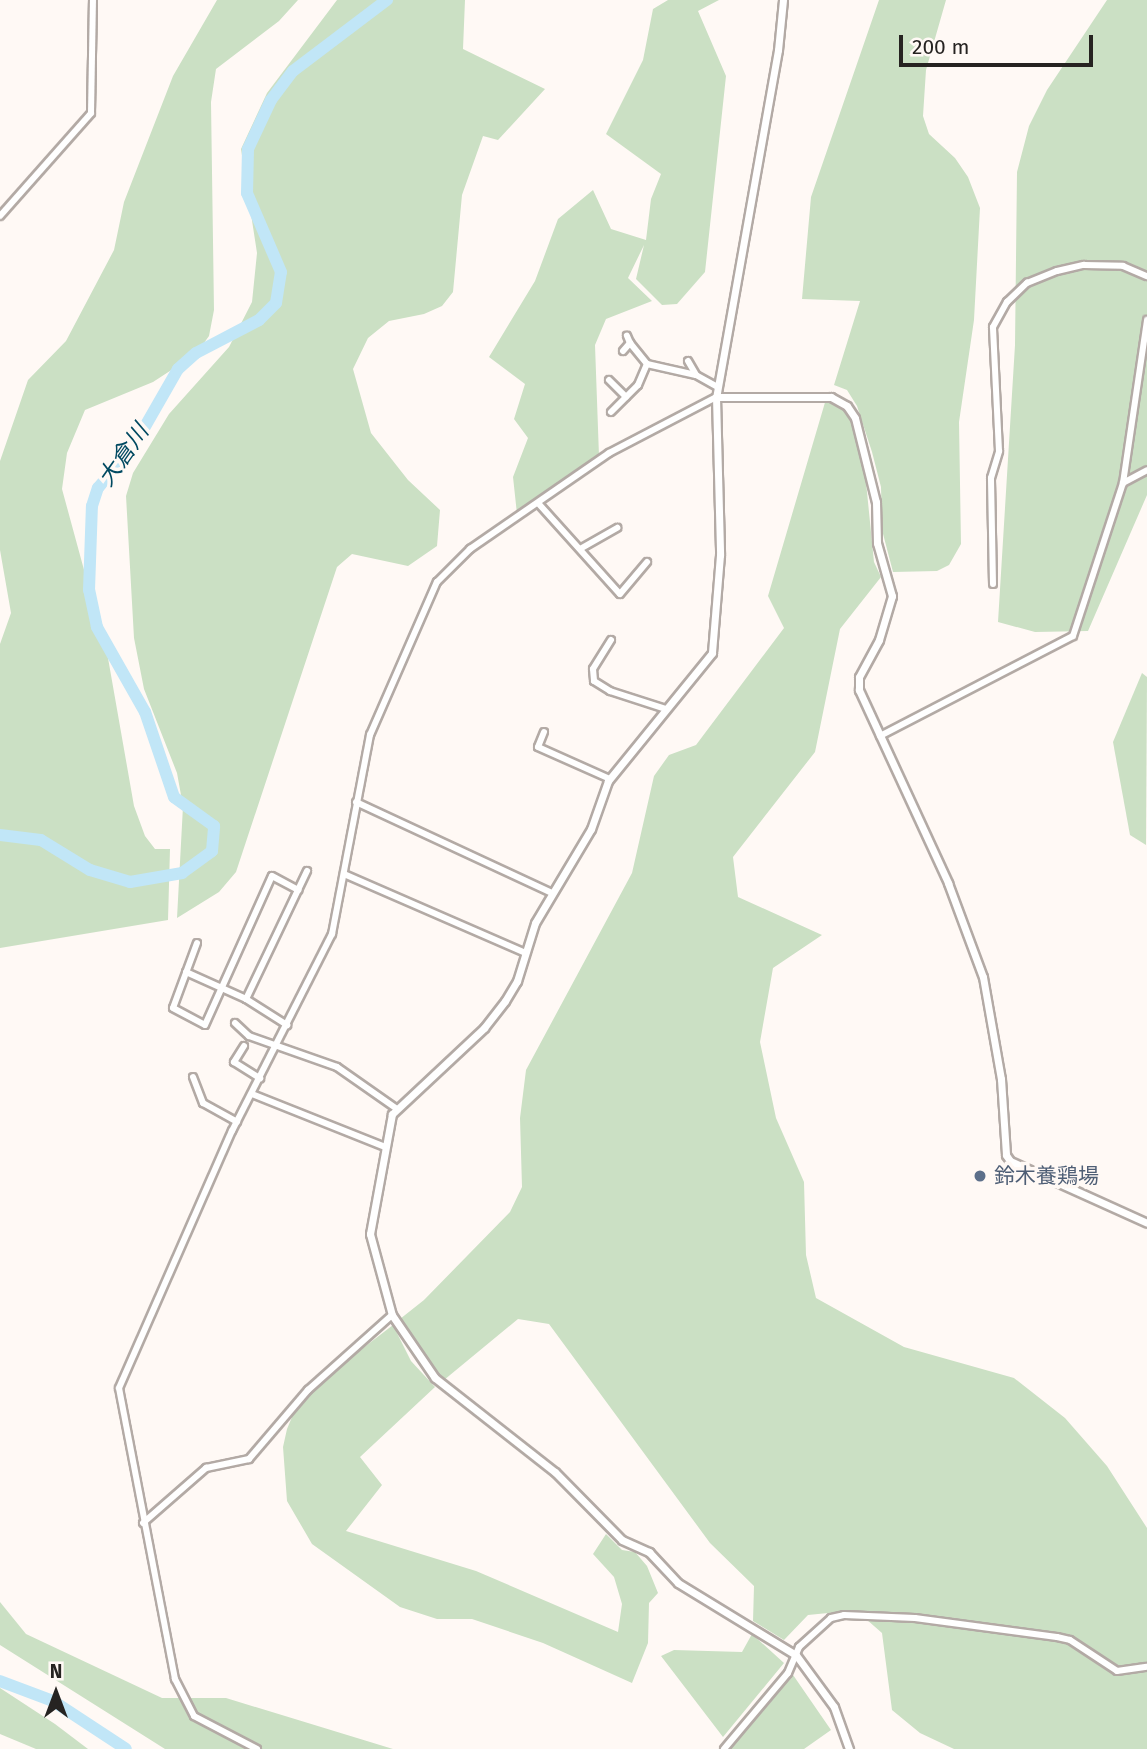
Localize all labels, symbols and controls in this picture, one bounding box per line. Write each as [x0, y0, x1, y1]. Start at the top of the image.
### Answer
scale bar [902, 21, 1096, 65]
text: 200 m [912, 34, 969, 60]
water label: 大倉川 [92, 419, 154, 491]
place label: 鈴木養鶏場 [994, 1163, 1099, 1189]
marker: 鈴木養鶏場 [972, 1168, 988, 1184]
north arrow [21, 1658, 91, 1728]
text: N [50, 1660, 62, 1683]

